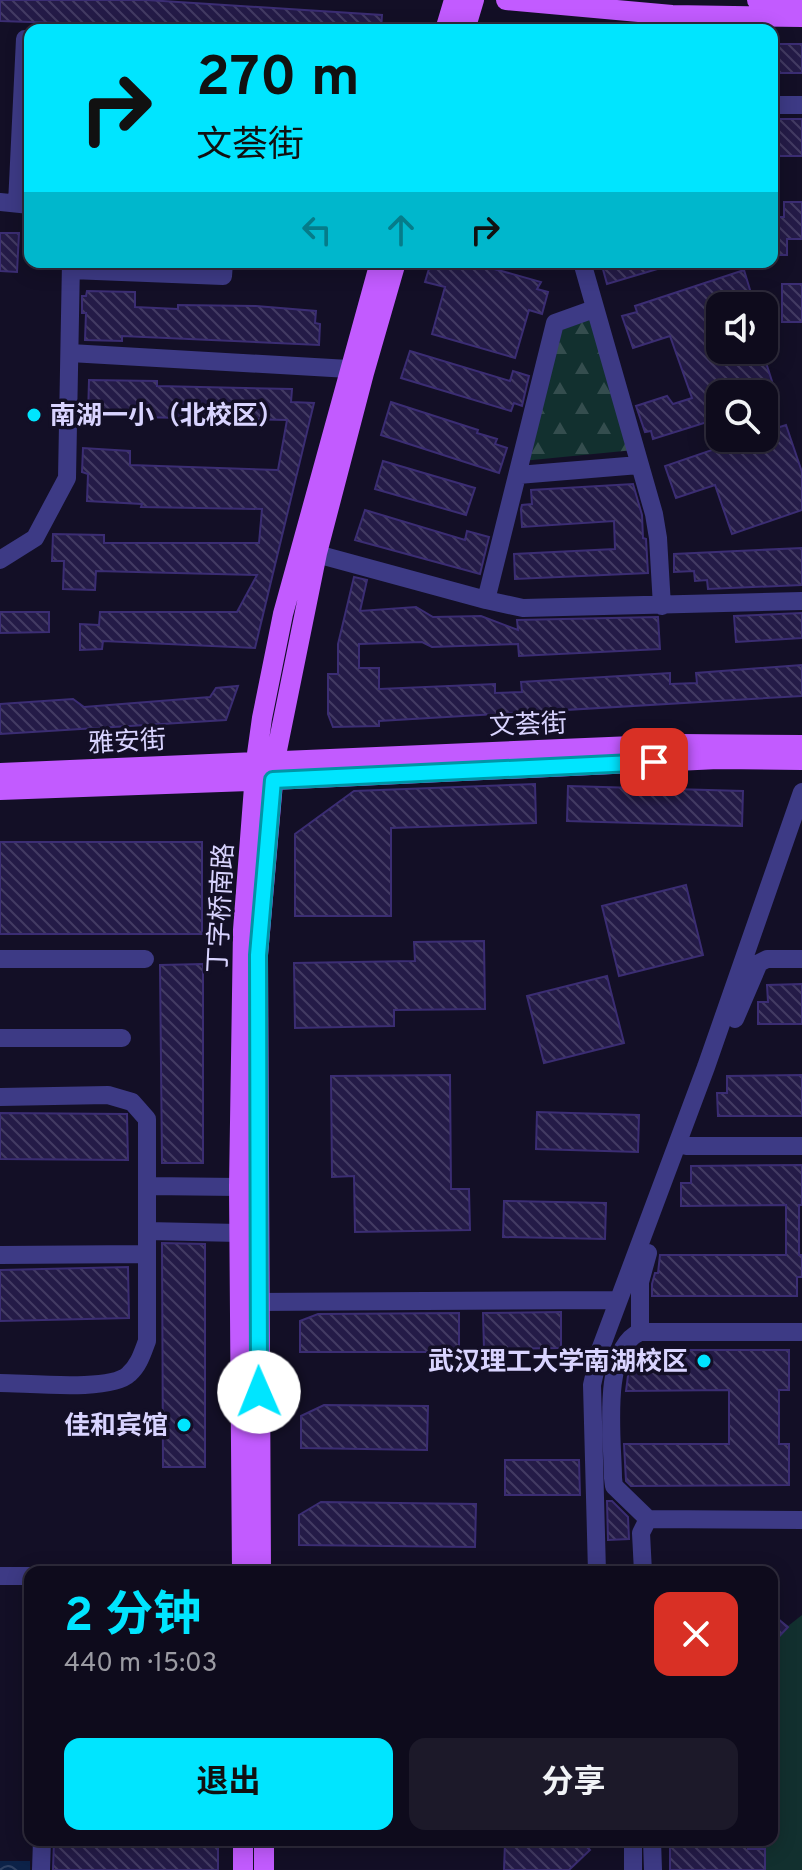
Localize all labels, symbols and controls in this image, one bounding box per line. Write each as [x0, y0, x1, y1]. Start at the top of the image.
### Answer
text: 270 m [196, 45, 360, 115]
icon: right [64, 56, 168, 160]
text: 文荟街 [196, 124, 304, 170]
icon: left [295, 208, 339, 252]
icon: ahead [379, 208, 423, 252]
icon: right [463, 208, 507, 252]
map controls [706, 292, 778, 452]
button: sound [706, 292, 778, 364]
button: search [706, 380, 778, 452]
place label: 南湖一小（北校区） [50, 401, 284, 434]
marker: 南湖一小（北校区） [25, 406, 43, 424]
street label: 文荟街 [489, 709, 568, 744]
street label: 雅安街 [87, 725, 167, 762]
pin [620, 728, 688, 796]
icon: arrive [632, 740, 676, 784]
street label: 丁字桥南路 [203, 842, 242, 974]
place label: 武汉理工大学南湖校区 [428, 1347, 688, 1380]
position arrow [217, 1350, 301, 1434]
marker: 武汉理工大学南湖校区 [695, 1352, 713, 1370]
place label: 佳和宾馆 [64, 1411, 168, 1444]
marker: 佳和宾馆 [175, 1416, 193, 1434]
text: 2 分钟 [64, 1588, 201, 1648]
button: close [654, 1592, 738, 1676]
text: 440 m · 15:03 [64, 1648, 217, 1681]
button: 退出 [64, 1738, 393, 1830]
button: 分享 [409, 1738, 738, 1830]

